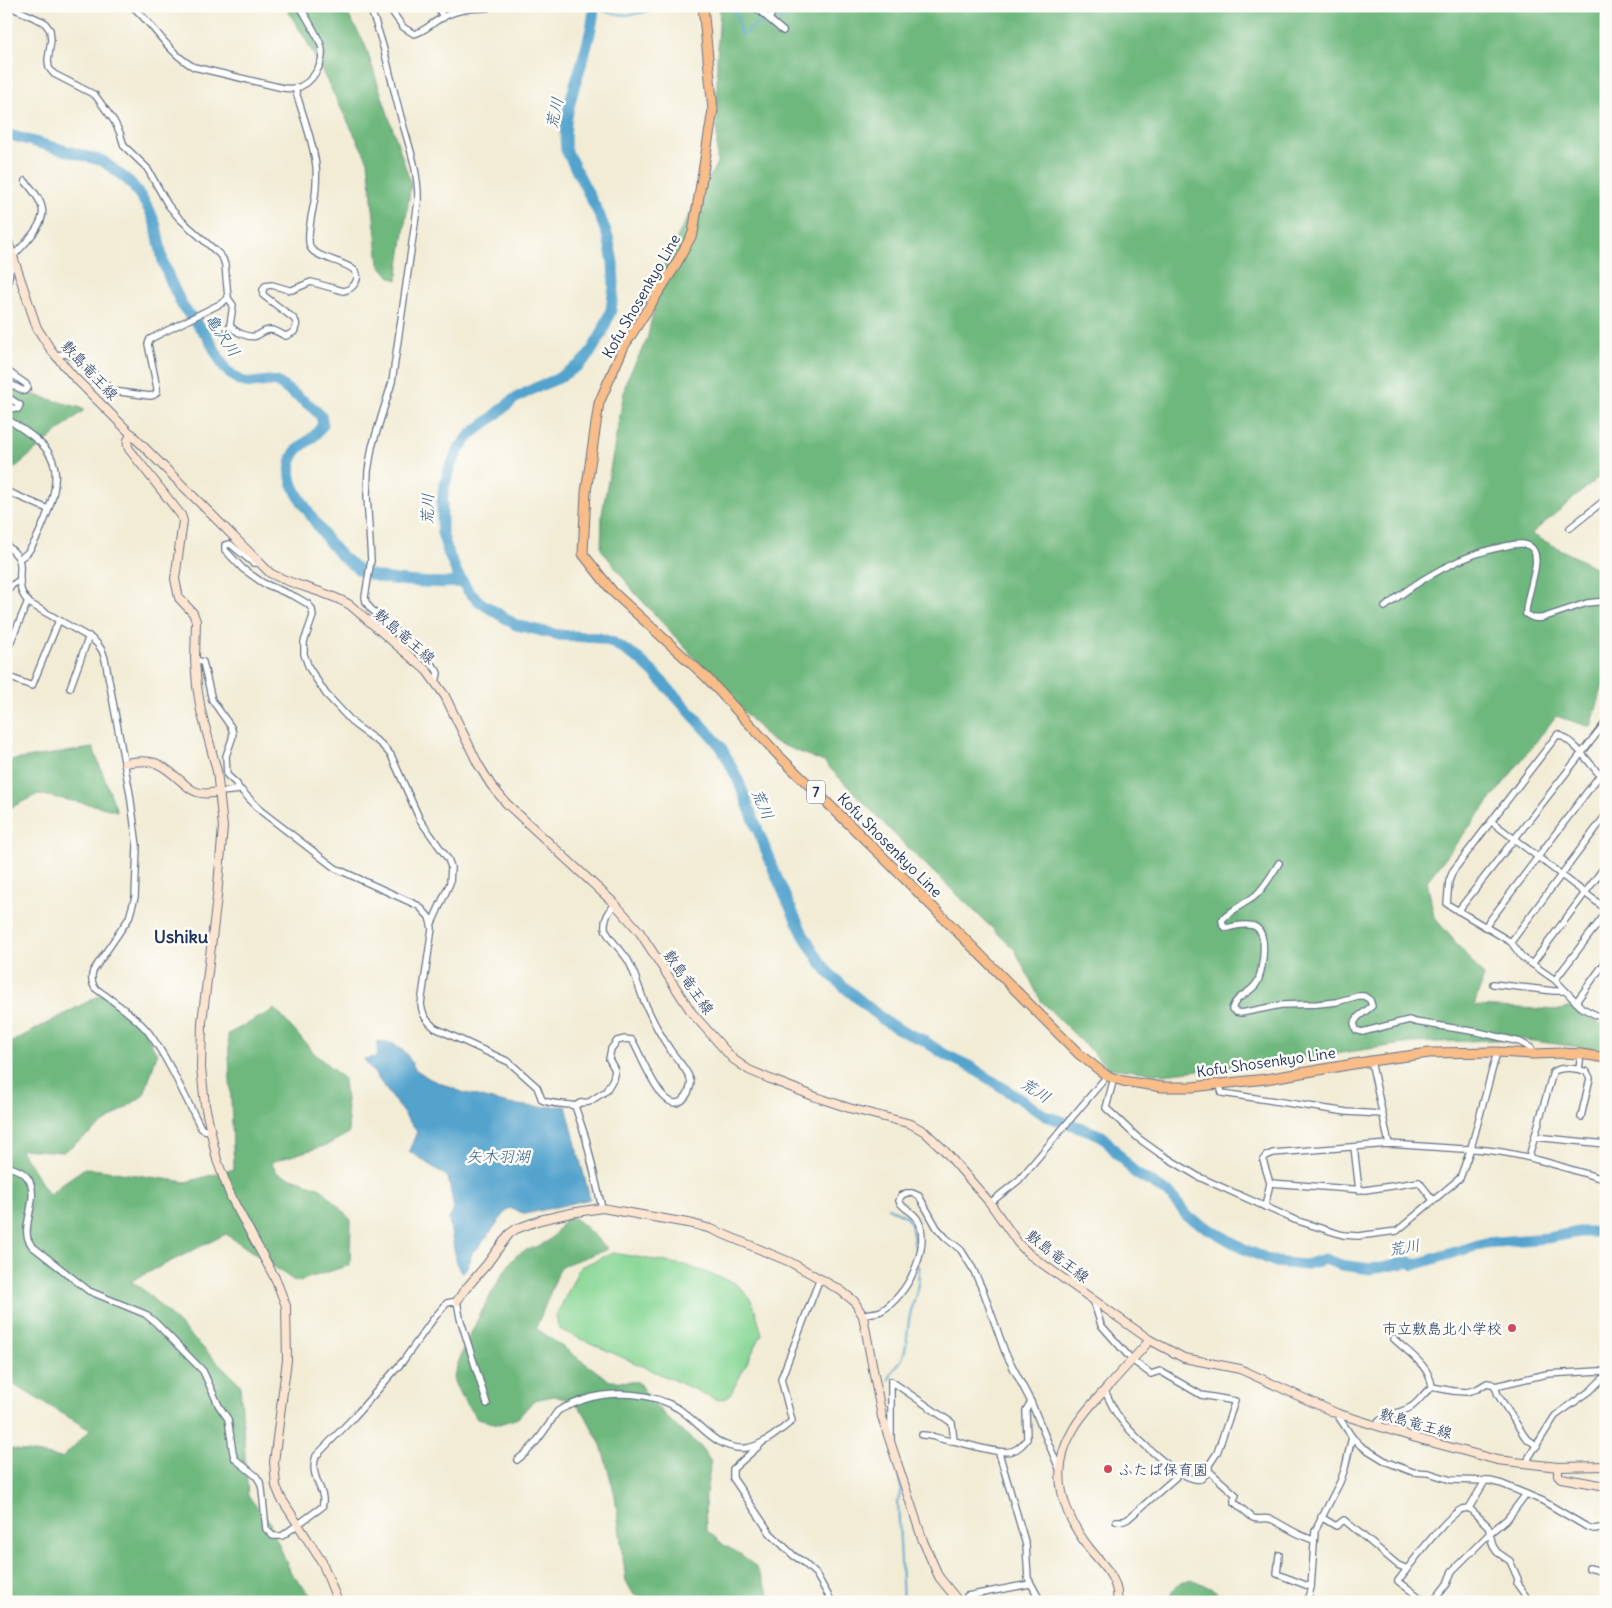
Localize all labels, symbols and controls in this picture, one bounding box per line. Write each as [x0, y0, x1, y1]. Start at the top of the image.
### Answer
water label: 荒川 [541, 95, 567, 131]
street label: Kofu Shosenkyo Line [598, 231, 684, 361]
water label: 亀沢川 [201, 310, 245, 360]
street label: 敷島竜王線 [57, 336, 123, 404]
water label: 荒川 [416, 493, 438, 525]
street label: 敷島竜王線 [370, 604, 440, 668]
road number: 7 [807, 780, 825, 804]
water label: 荒川 [748, 785, 778, 823]
street label: Kofu Shosenkyo Line [834, 789, 946, 901]
district label: Ushiku [154, 925, 209, 948]
street label: 敷島竜王線 [660, 946, 718, 1018]
street label: Kofu Shosenkyo Line [1195, 1043, 1337, 1081]
water label: 荒川 [1017, 1073, 1055, 1107]
water label: 矢木羽湖 [466, 1146, 532, 1166]
street label: 敷島竜王線 [1023, 1225, 1093, 1287]
water label: 荒川 [1387, 1235, 1421, 1259]
place label: 市立敷島北小学校 [1382, 1319, 1502, 1338]
marker: 市立敷島北小学校 [1506, 1322, 1518, 1334]
street label: 敷島竜王線 [1377, 1404, 1455, 1442]
place label: ふたば保育園 [1118, 1460, 1208, 1479]
marker: ふたば保育園 [1102, 1463, 1114, 1475]

